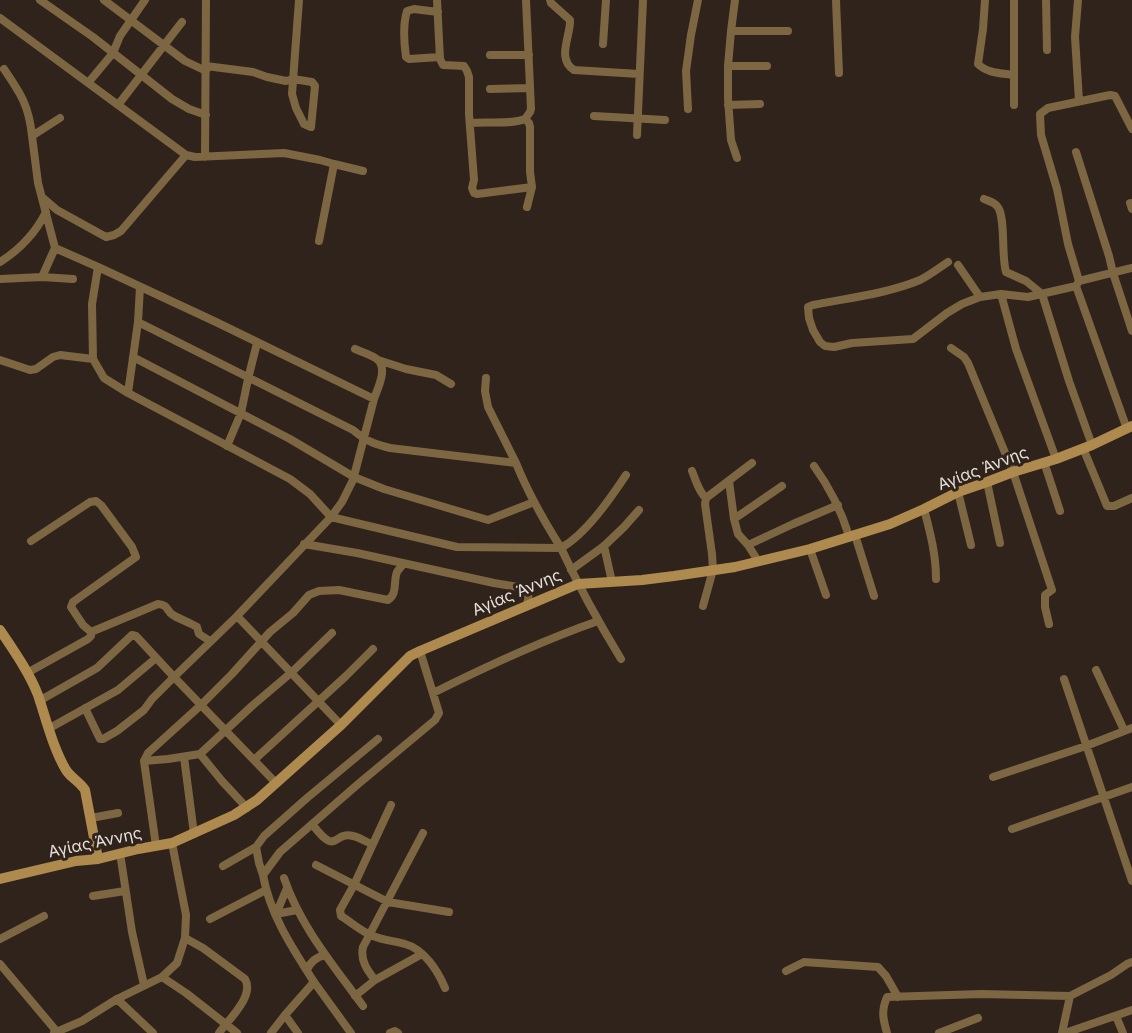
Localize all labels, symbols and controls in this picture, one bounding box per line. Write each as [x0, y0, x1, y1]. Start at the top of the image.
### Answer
street label: Αγίας Άννης [935, 443, 1031, 495]
street label: Αγίας Άννης [469, 566, 565, 620]
street label: Αγίας Άννης [46, 824, 144, 862]

